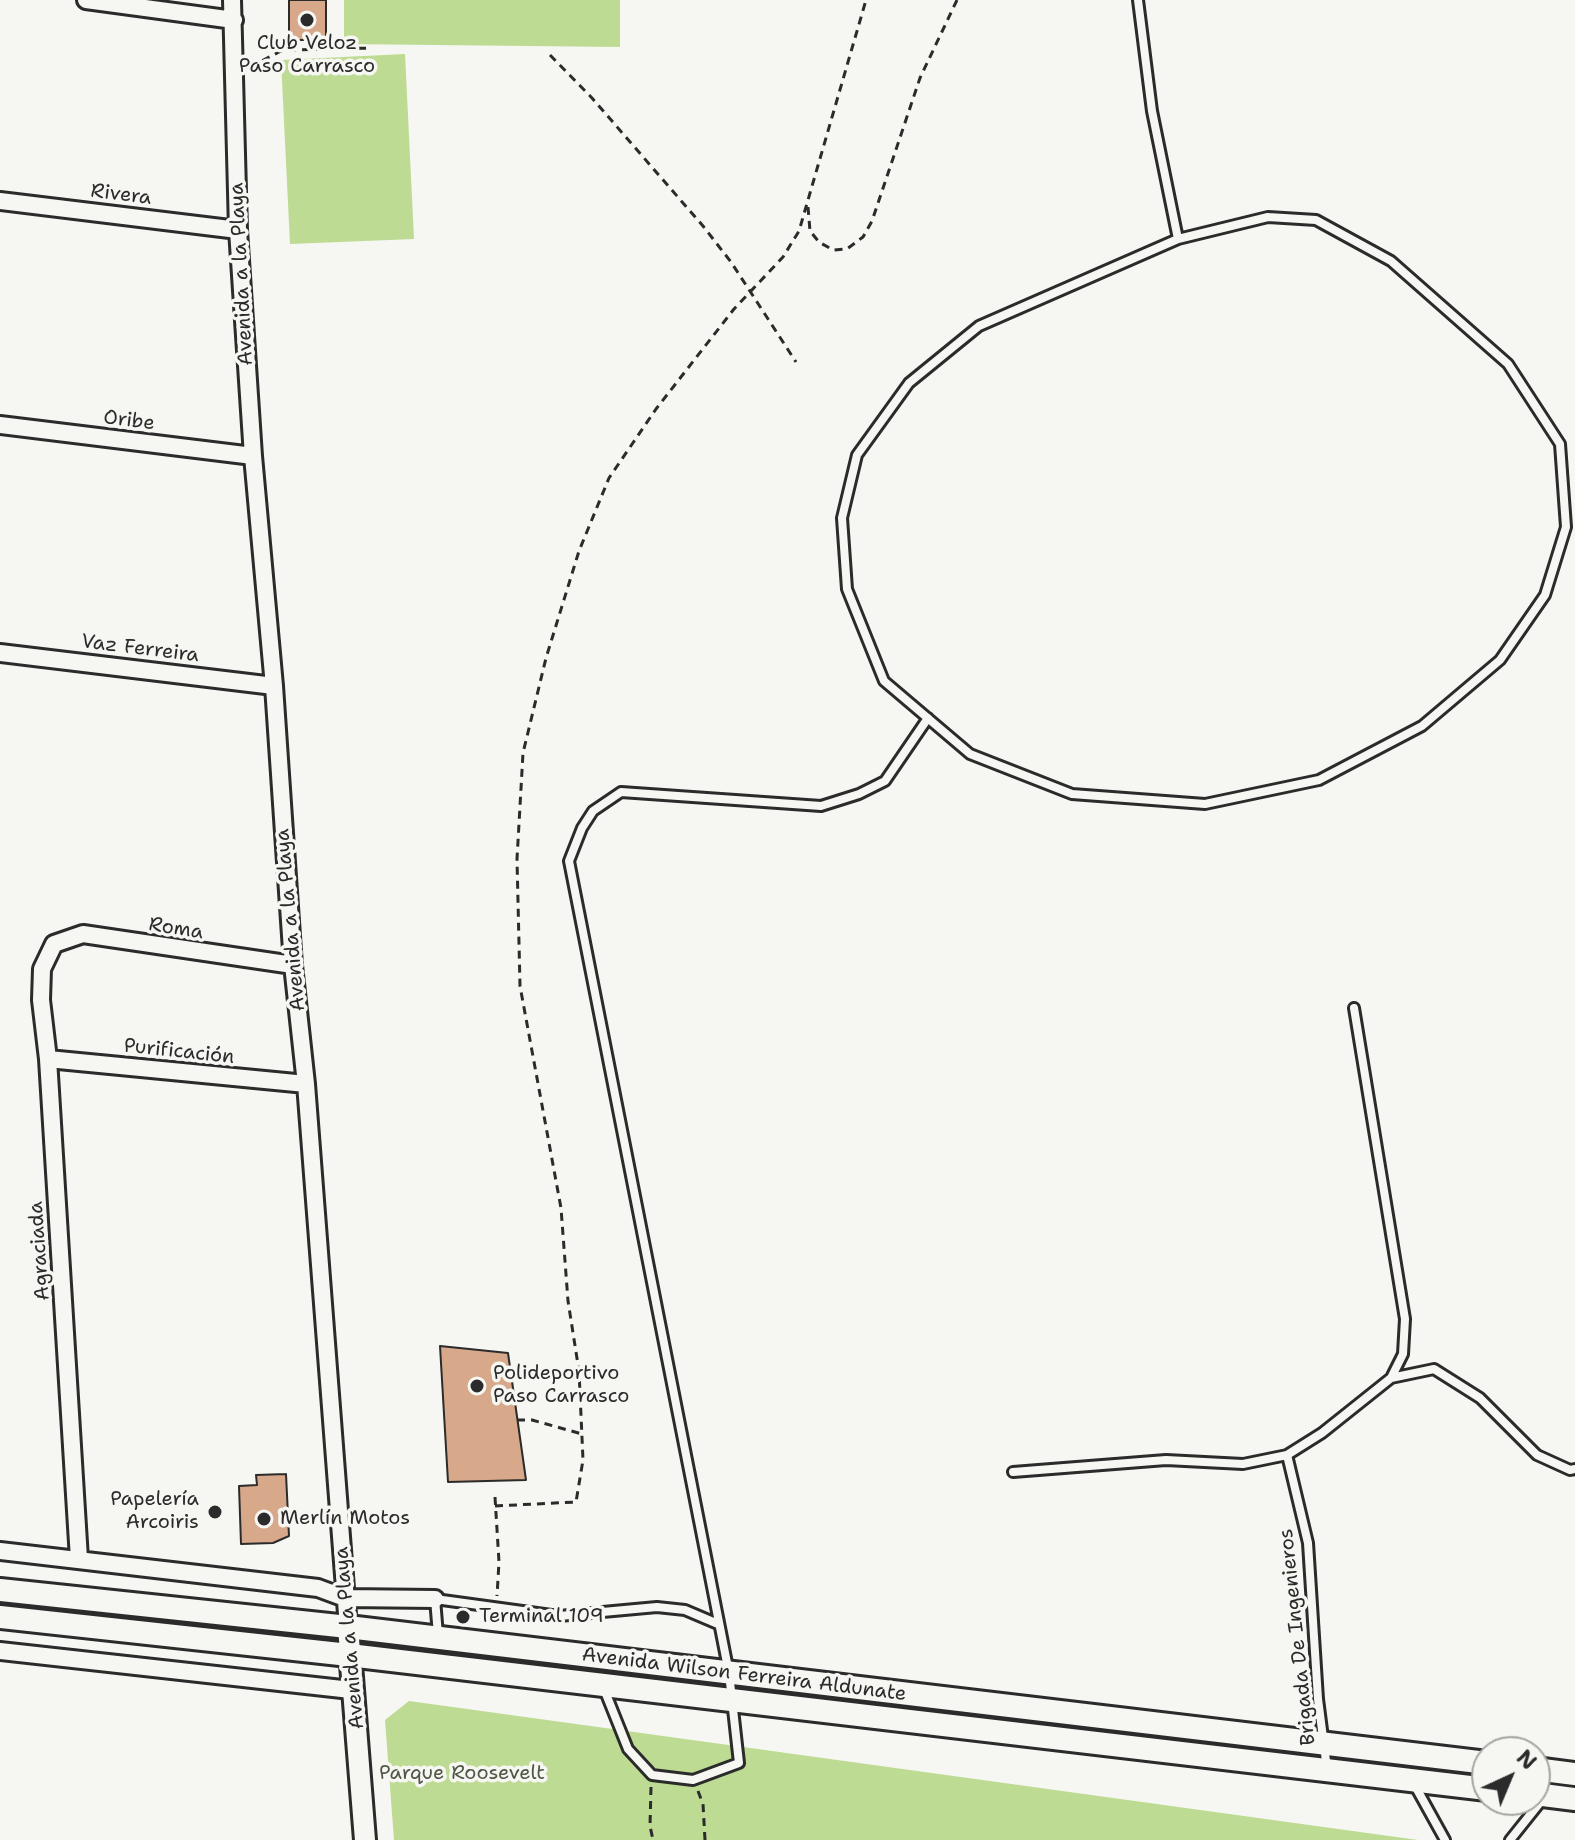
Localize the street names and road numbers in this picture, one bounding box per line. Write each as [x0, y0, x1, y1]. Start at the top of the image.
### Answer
street label: Rivera [89, 179, 153, 211]
street label: Avenida a la Playa [225, 182, 259, 366]
street label: Oribe [102, 406, 156, 436]
street label: Vaz Ferreira [80, 630, 200, 668]
street label: Avenida a la Playa [271, 828, 311, 1012]
street label: Roma [147, 913, 205, 945]
street label: Purificación [122, 1034, 236, 1070]
street label: Agraciada [25, 1201, 55, 1301]
street label: Brigada De Ingenieros [1275, 1527, 1321, 1747]
street label: Avenida a la Playa [330, 1546, 370, 1730]
street label: Avenida Wilson Ferreira Aldunate [580, 1643, 908, 1707]

